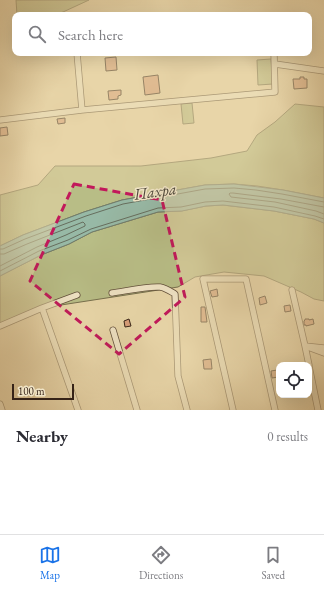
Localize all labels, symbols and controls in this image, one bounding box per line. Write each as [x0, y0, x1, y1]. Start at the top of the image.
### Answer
search box [12, 12, 312, 56]
icon: search [26, 23, 48, 45]
text: Search here [58, 25, 123, 44]
water label: Пахра [132, 178, 178, 205]
map controls [276, 362, 312, 398]
button: locate [276, 362, 312, 398]
scale bar [12, 382, 74, 401]
text: 100 m [18, 384, 45, 398]
text: Nearby [16, 425, 68, 447]
text: 0 results [267, 428, 308, 445]
tab: Map [39, 544, 61, 582]
tab: Directions [139, 544, 183, 582]
tab: Saved [261, 544, 285, 582]

